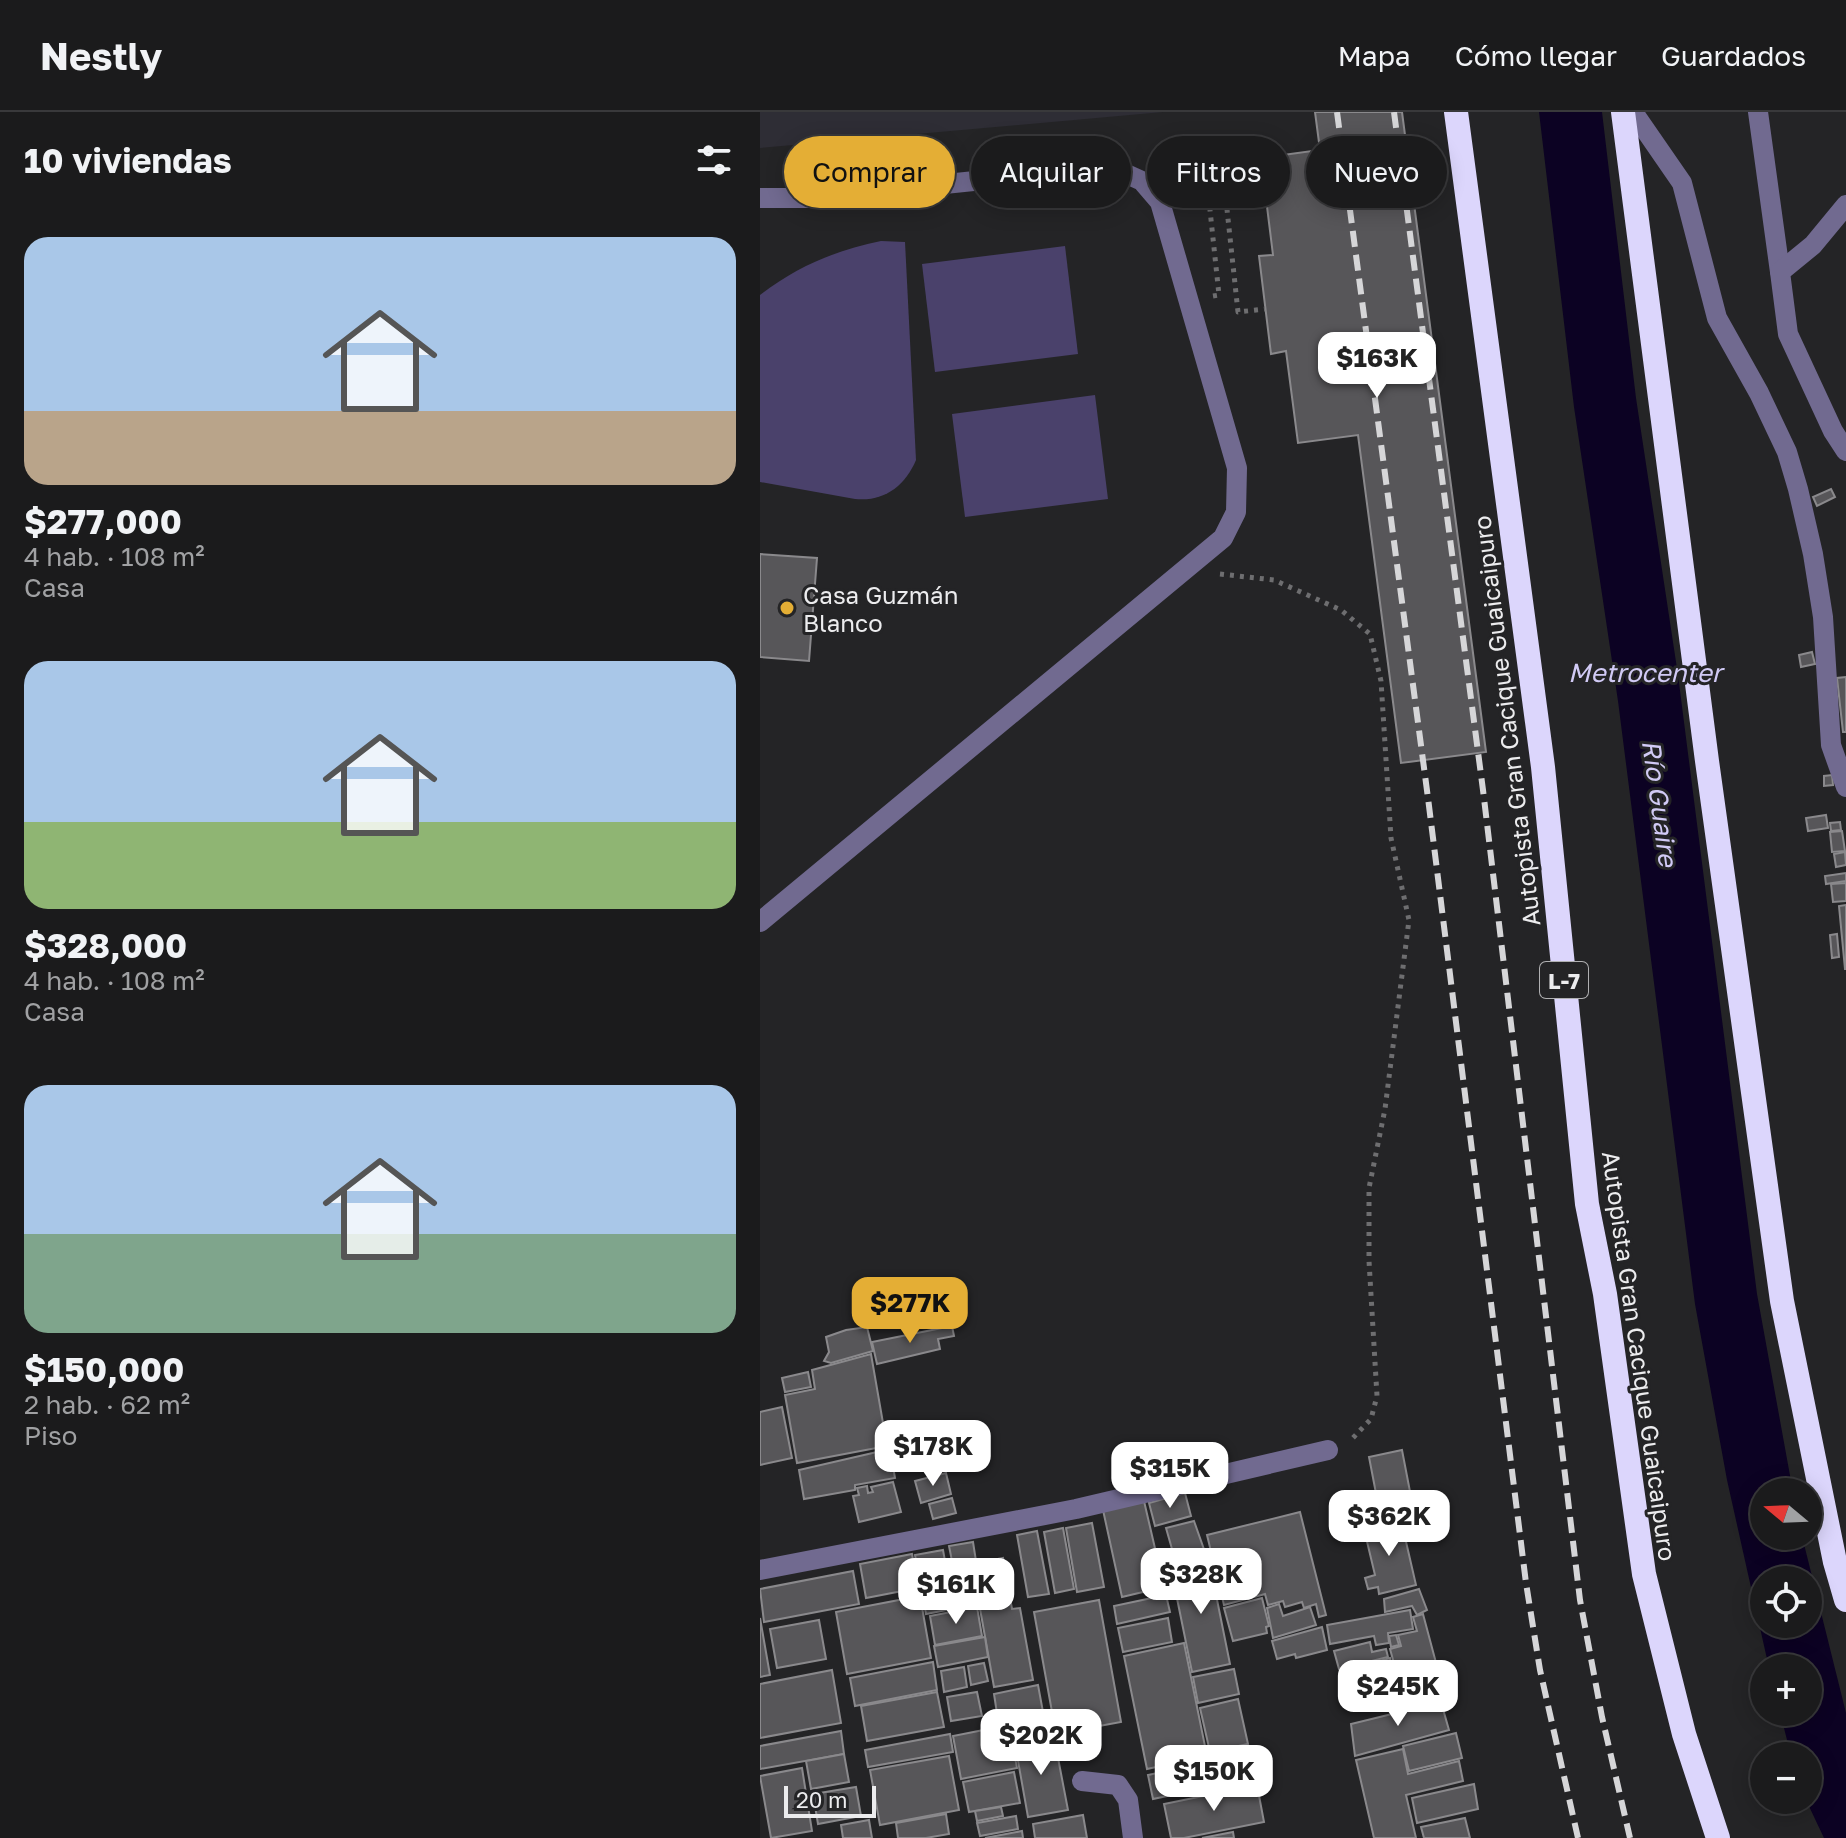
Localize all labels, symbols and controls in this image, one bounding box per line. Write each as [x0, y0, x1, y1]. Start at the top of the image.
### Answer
text: Nestly [40, 33, 162, 78]
text: Mapa [1338, 39, 1411, 72]
text: Cómo llegar [1455, 39, 1617, 72]
text: Guardados [1661, 39, 1806, 72]
chip: Comprar [784, 136, 955, 208]
chip: Alquilar [971, 136, 1131, 208]
chip: Filtros [1147, 136, 1290, 208]
chip: Nuevo [1306, 136, 1447, 208]
icon: filters [692, 138, 736, 182]
text: 10 viviendas [24, 140, 232, 180]
icon: home [308, 289, 452, 433]
pin: $163K [1321, 332, 1433, 400]
text: $163K [1336, 342, 1418, 373]
text: $277,000 [24, 501, 182, 541]
street label: Autopista Gran Cacique Guaicaipuro [1466, 514, 1546, 928]
text: 4 hab. · 108 m² [24, 541, 205, 572]
text: Casa [24, 572, 85, 603]
place label: Casa Guzmán Blanco [803, 580, 958, 637]
marker: Casa Guzmán Blanco [778, 599, 796, 617]
water label: Metrocenter [1568, 657, 1726, 688]
icon: home [308, 713, 452, 857]
water label: Río Guaire [1636, 738, 1684, 870]
text: $328,000 [24, 925, 187, 965]
road number: L-7 [1540, 962, 1588, 998]
text: 4 hab. · 108 m² [24, 965, 205, 996]
text: Casa [24, 996, 85, 1027]
icon: home [308, 1137, 452, 1281]
street label: Autopista Gran Cacique Guaicaipuro [1597, 1149, 1683, 1563]
pin: $277K [854, 1277, 966, 1345]
text: $277K [870, 1287, 950, 1318]
text: $150,000 [24, 1349, 184, 1389]
text: 2 hab. · 62 m² [24, 1389, 190, 1420]
text: Piso [24, 1420, 77, 1451]
pin: $178K [877, 1420, 989, 1488]
text: $178K [893, 1430, 973, 1461]
pin: $315K [1114, 1442, 1226, 1510]
text: $315K [1129, 1452, 1211, 1483]
north arrow [1750, 1478, 1822, 1550]
map controls [1750, 1478, 1822, 1814]
pin: $362K [1333, 1490, 1445, 1558]
text: $362K [1347, 1500, 1431, 1531]
pin: $328K [1145, 1548, 1257, 1616]
pin: $161K [900, 1558, 1012, 1626]
text: $328K [1159, 1558, 1243, 1589]
button: locate [1750, 1566, 1822, 1638]
text: $161K [916, 1568, 996, 1599]
button: + [1750, 1654, 1822, 1726]
pin: $245K [1342, 1660, 1454, 1728]
text: $245K [1356, 1670, 1440, 1701]
pin: $202K [985, 1709, 1097, 1777]
text: $202K [999, 1719, 1083, 1750]
button: − [1750, 1742, 1822, 1814]
pin: $150K [1158, 1745, 1270, 1813]
text: $150K [1173, 1755, 1255, 1786]
scale bar [784, 1782, 876, 1818]
text: 20 m [796, 1786, 847, 1813]

